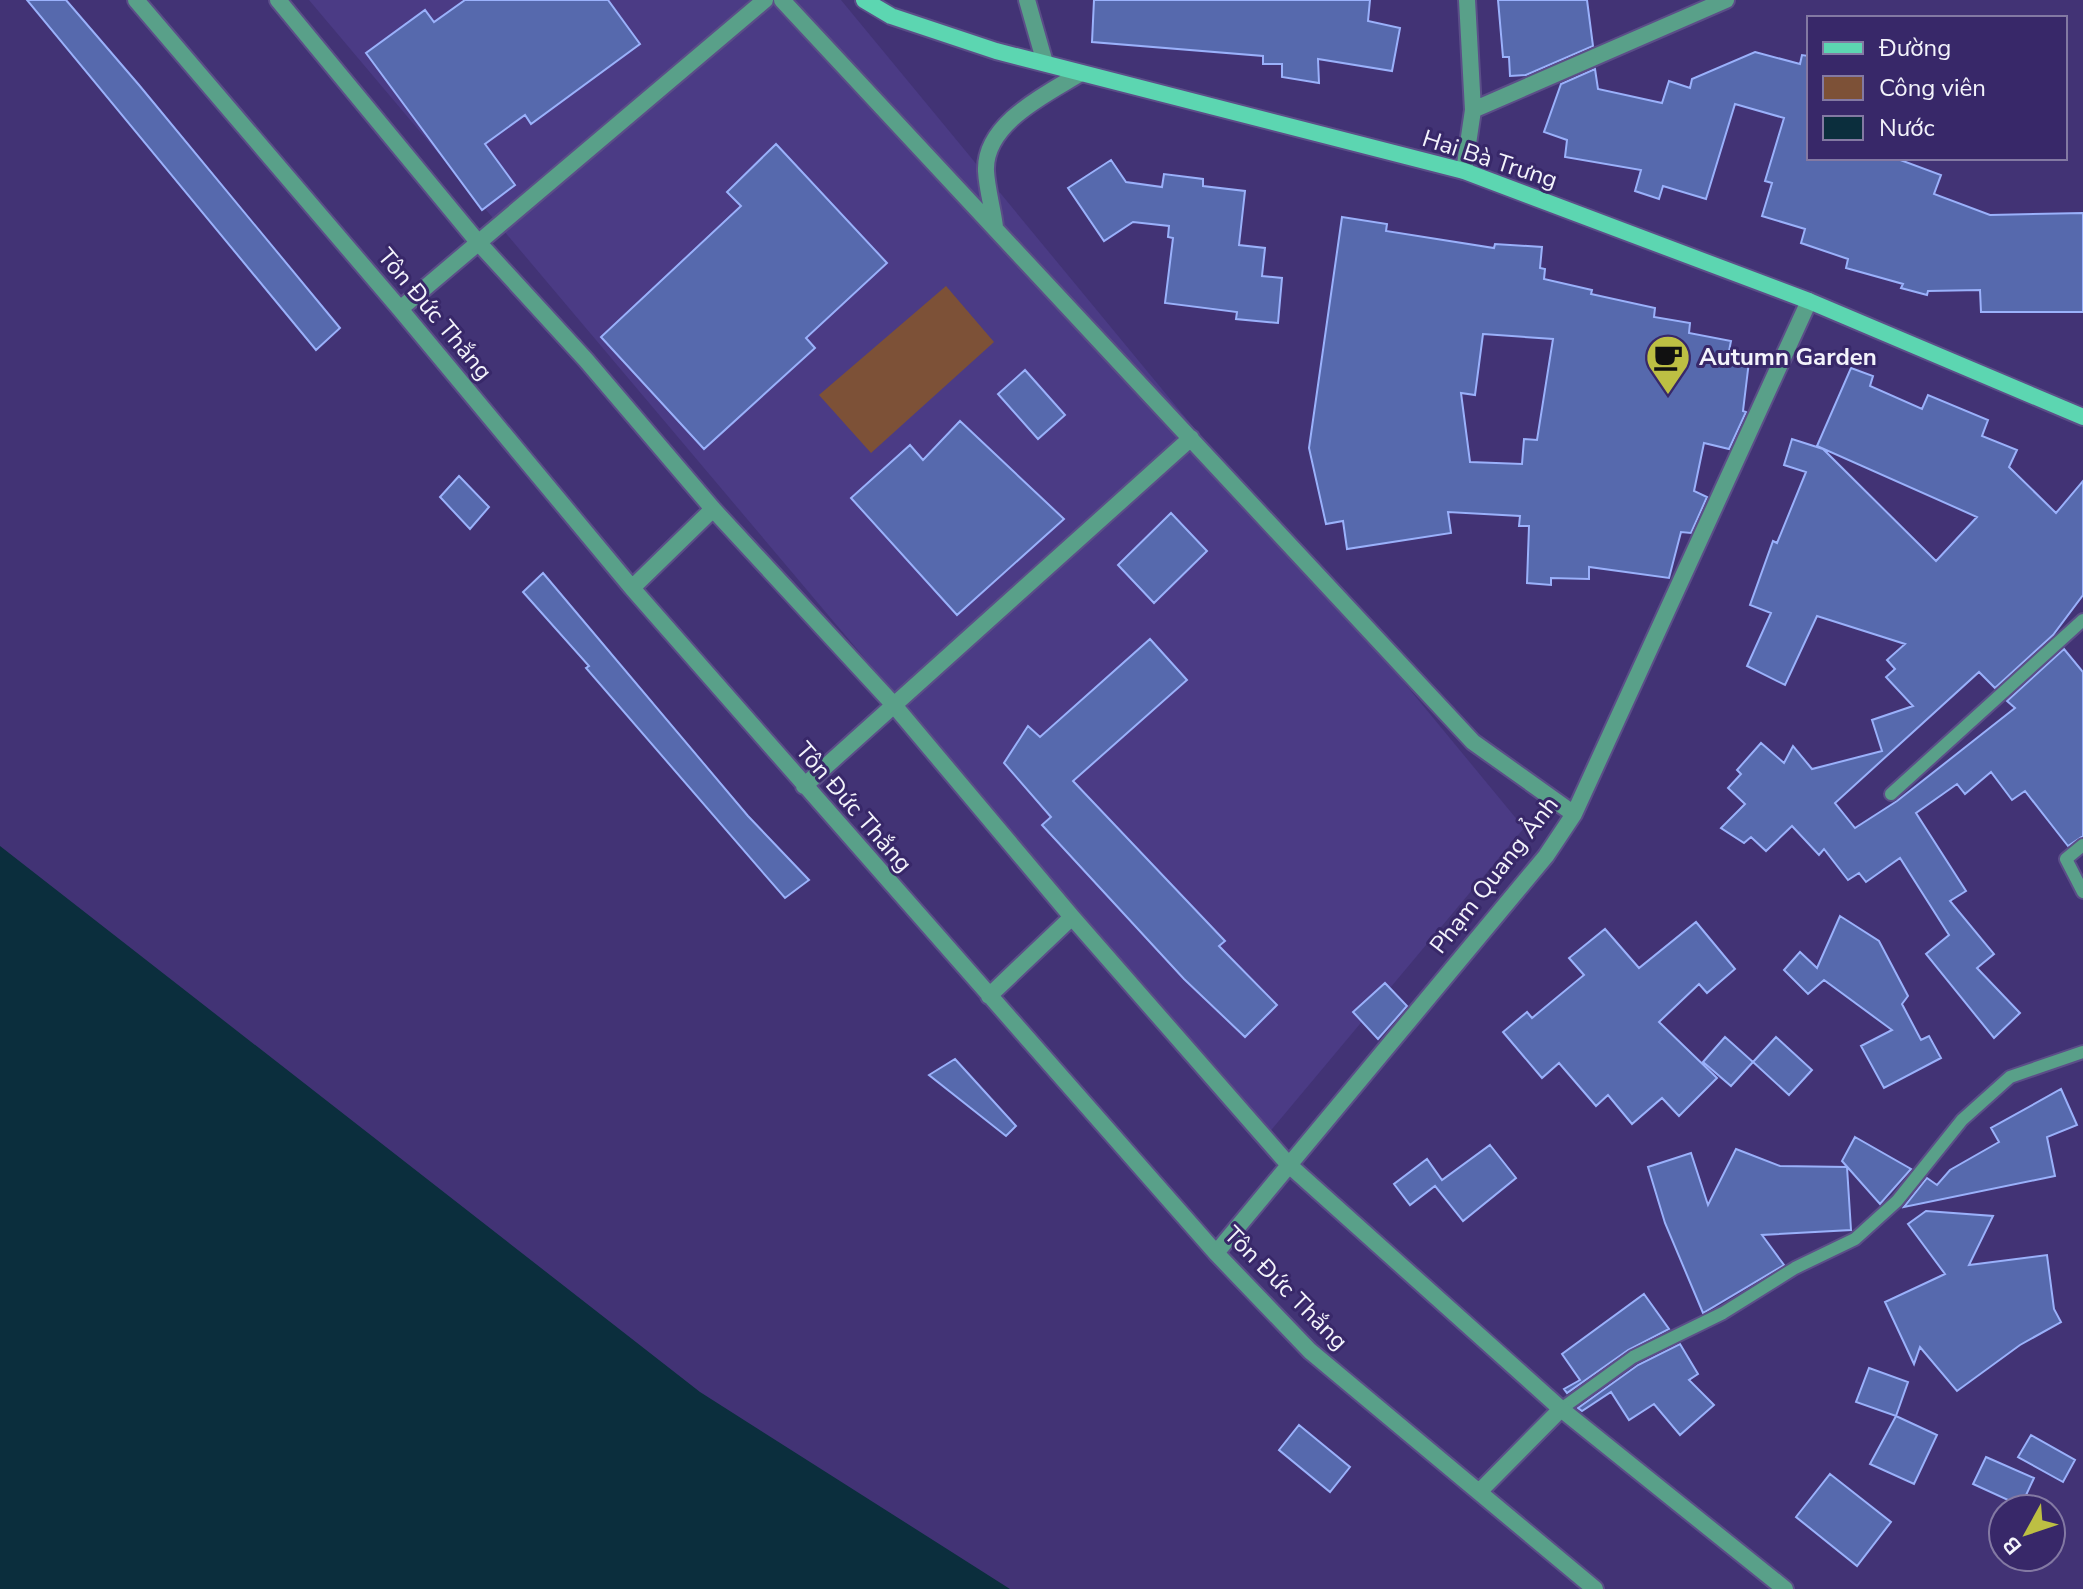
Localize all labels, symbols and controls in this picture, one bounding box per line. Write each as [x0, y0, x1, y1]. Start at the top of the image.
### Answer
legend [1807, 16, 2067, 160]
text: Đường [1878, 32, 1951, 64]
text: Công viên [1879, 72, 1986, 104]
text: Nước [1879, 112, 1935, 144]
street label: Hai Bà Trưng [1418, 122, 1562, 196]
street label: Tôn Đức Thắng [370, 241, 500, 387]
cafe icon: Autumn Garden [1644, 333, 1692, 396]
place label: Autumn Garden [1699, 341, 1877, 373]
street label: Tôn Đức Thắng [789, 735, 919, 879]
street label: Phạm Quang Ảnh [1422, 790, 1566, 960]
street label: Tôn Đức Thắng [1217, 1219, 1355, 1357]
north arrow [1987, 1493, 2067, 1573]
text: B [1996, 1530, 2029, 1561]

